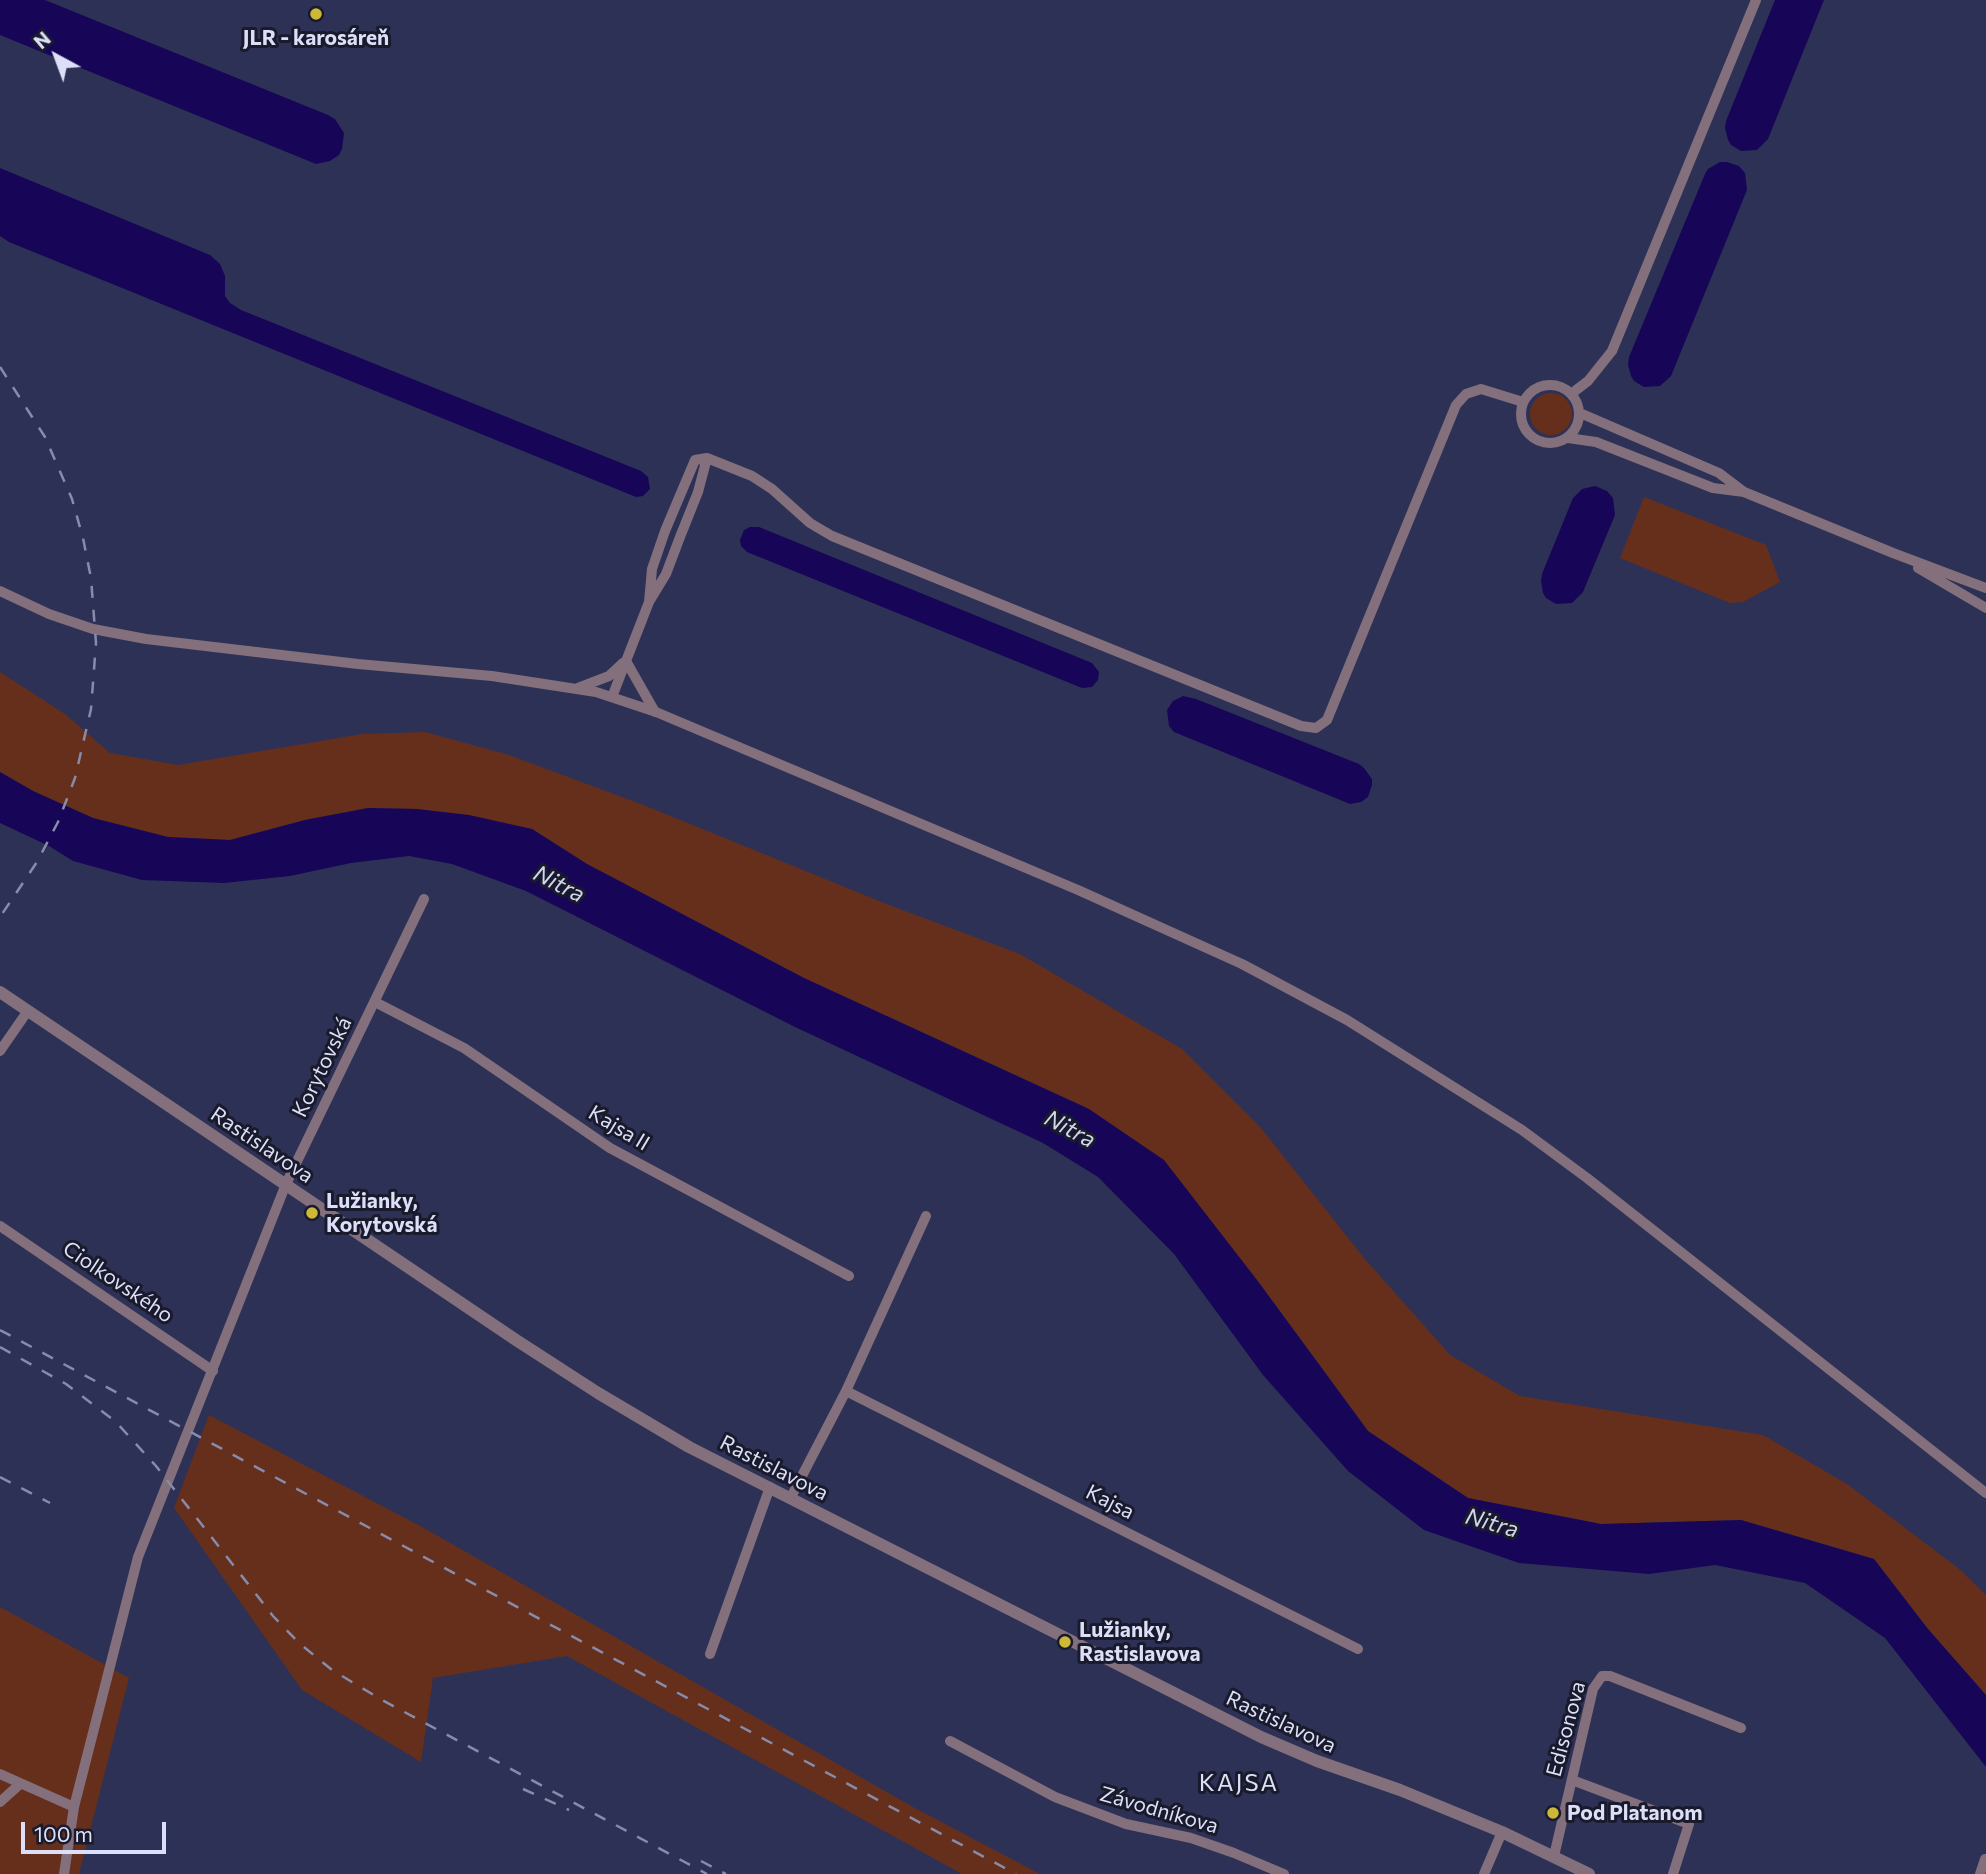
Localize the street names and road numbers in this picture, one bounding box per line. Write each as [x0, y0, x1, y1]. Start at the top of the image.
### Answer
street label: Korytovská [287, 1013, 357, 1121]
street label: Kajsa II [584, 1100, 654, 1156]
street label: Rastislavova [206, 1101, 318, 1189]
street label: Ciolkovského [58, 1236, 178, 1328]
street label: Rastislavova [716, 1430, 832, 1506]
street label: Kajsa [1082, 1479, 1138, 1525]
street label: Edisonova [1541, 1678, 1591, 1780]
street label: Rastislavova [1222, 1686, 1340, 1758]
street label: Závodníkova [1097, 1781, 1221, 1839]

